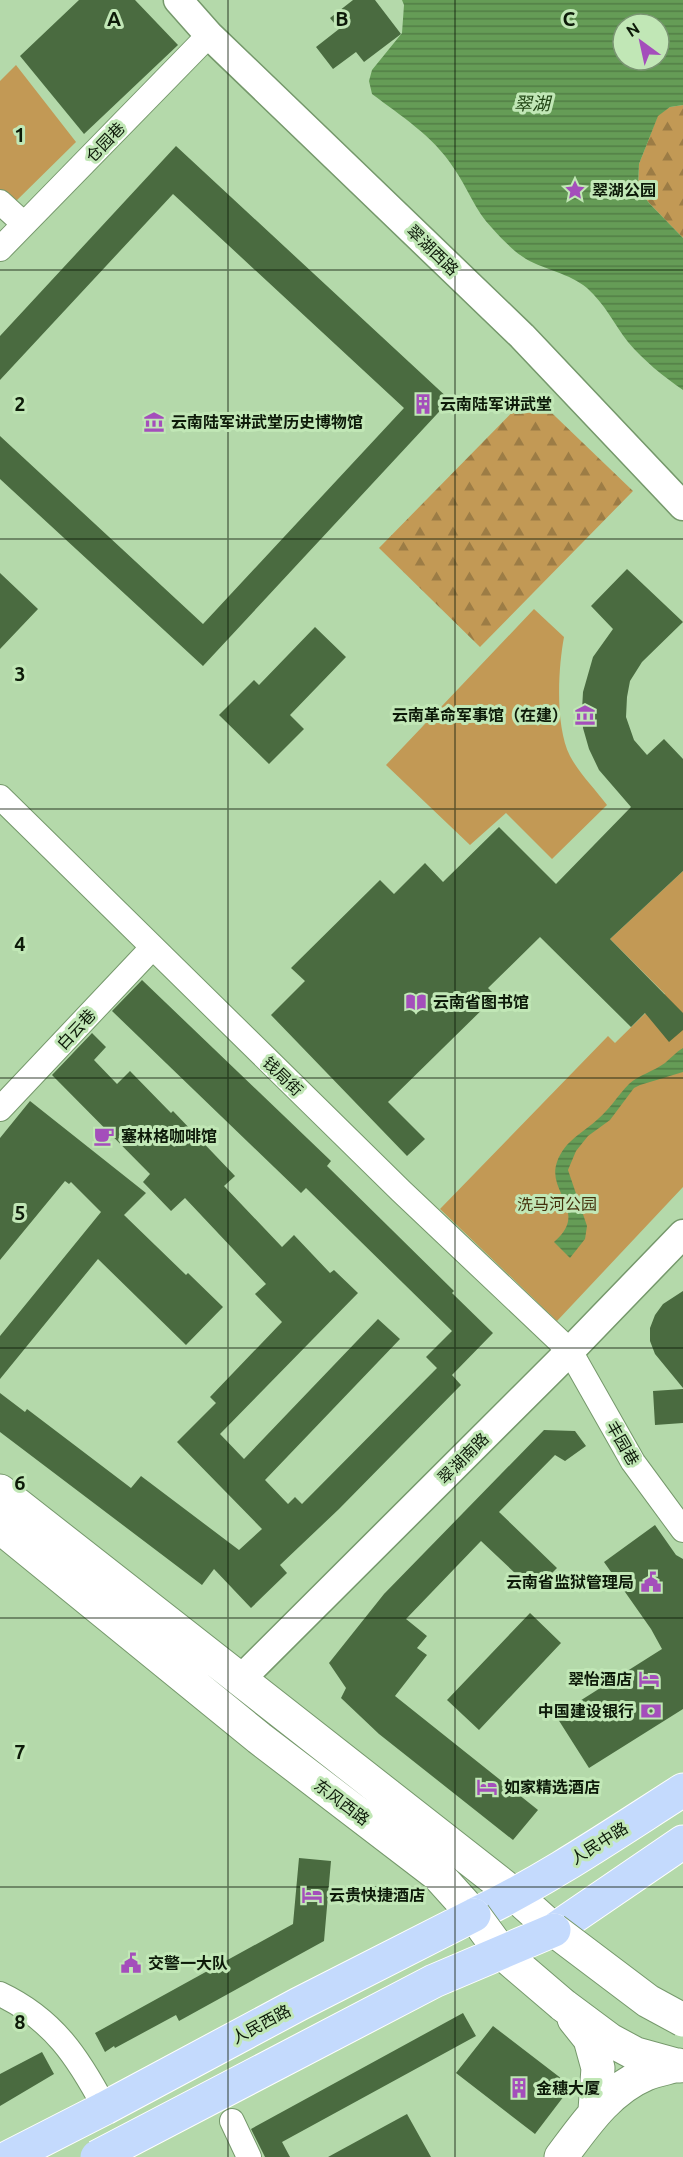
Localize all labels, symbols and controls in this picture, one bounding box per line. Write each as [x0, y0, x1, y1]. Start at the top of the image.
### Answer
text: A [107, 7, 121, 30]
text: B [335, 7, 349, 30]
text: C [563, 7, 576, 30]
north arrow [611, 12, 671, 72]
text: N [623, 19, 643, 40]
water label: 翠湖 [514, 93, 553, 113]
street label: 仓园巷 [82, 118, 128, 166]
text: 1 [14, 123, 26, 146]
place icon: 翠湖公园 [563, 178, 587, 202]
place label: 翠湖公园 [592, 181, 656, 199]
street label: 翠湖西路 [404, 221, 462, 279]
text: 2 [14, 392, 26, 415]
building icon: 云南陆军讲武堂 [411, 392, 435, 416]
place label: 云南陆军讲武堂 [440, 395, 552, 413]
museum icon: 云南陆军讲武堂历史博物馆 [142, 410, 166, 434]
place label: 云南陆军讲武堂历史博物馆 [171, 413, 363, 431]
text: 3 [14, 662, 26, 685]
museum icon: 云南革命军事馆（在建） [573, 703, 597, 727]
place label: 云南革命军事馆（在建） [392, 706, 568, 724]
text: 4 [14, 932, 26, 955]
library icon: 云南省图书馆 [404, 990, 428, 1014]
place label: 云南省图书馆 [433, 993, 529, 1011]
street label: 白云巷 [53, 1005, 99, 1053]
street label: 钱局街 [259, 1053, 307, 1099]
cafe icon: 塞林格咖啡馆 [92, 1124, 116, 1148]
place label: 塞林格咖啡馆 [121, 1127, 217, 1145]
park label: 洗马河公园 [517, 1195, 597, 1213]
text: 5 [14, 1201, 26, 1224]
street label: 丰园巷 [603, 1418, 643, 1468]
street label: 翠湖南路 [434, 1429, 492, 1487]
text: 6 [14, 1471, 26, 1494]
public building icon: 云南省监狱管理局 [639, 1570, 663, 1594]
place label: 云南省监狱管理局 [506, 1573, 634, 1591]
hotel icon: 翠怡酒店 [637, 1667, 661, 1691]
place label: 翠怡酒店 [568, 1670, 632, 1688]
bank icon: 中国建设银行 [639, 1699, 663, 1723]
place label: 中国建设银行 [538, 1702, 634, 1720]
text: 7 [14, 1740, 26, 1763]
hotel icon: 如家精选酒店 [475, 1775, 499, 1799]
street label: 东风西路 [311, 1776, 373, 1828]
place label: 如家精选酒店 [504, 1778, 600, 1796]
street label: 人民中路 [567, 1818, 631, 1868]
hotel icon: 云贵快捷酒店 [300, 1883, 324, 1907]
place label: 云贵快捷酒店 [329, 1886, 425, 1904]
public building icon: 交警一大队 [119, 1951, 143, 1975]
place label: 交警一大队 [148, 1954, 228, 1972]
street label: 人民西路 [229, 2001, 293, 2047]
text: 8 [14, 2010, 26, 2033]
building icon: 金穗大厦 [507, 2076, 531, 2100]
place label: 金穗大厦 [536, 2079, 600, 2097]

